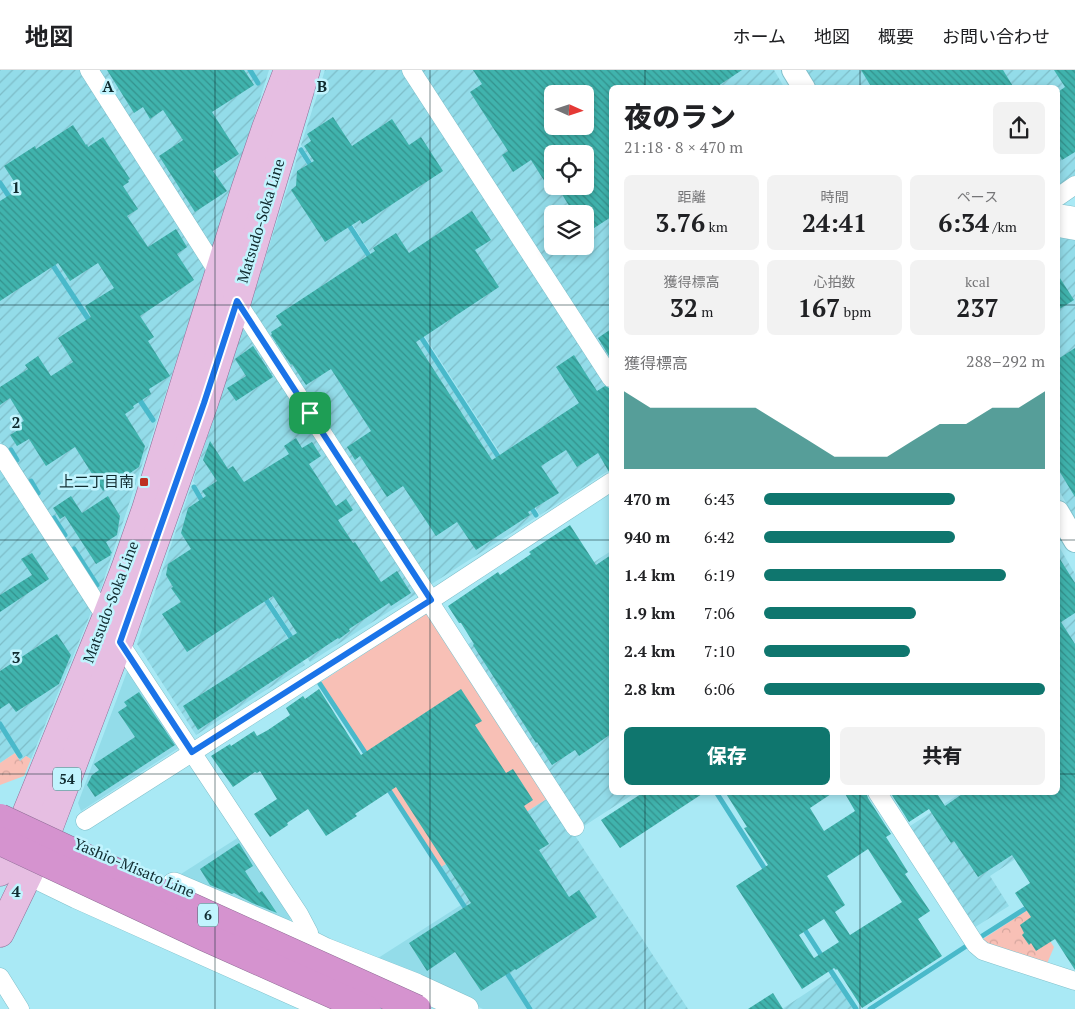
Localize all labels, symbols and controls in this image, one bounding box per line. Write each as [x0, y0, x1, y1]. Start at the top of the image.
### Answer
text: 地図 [25, 20, 73, 52]
text: ホーム [733, 24, 786, 48]
text: 地図 [814, 24, 850, 48]
text: 概要 [878, 24, 914, 48]
text: お問い合わせ [942, 24, 1050, 48]
text: A [102, 75, 114, 97]
text: B [317, 75, 327, 97]
north arrow [544, 85, 594, 135]
map controls [544, 85, 594, 255]
text: 夜のラン [624, 98, 736, 135]
button: share [993, 102, 1045, 154]
text: 21:18 · 8 × 470 m [624, 136, 743, 158]
button: locate [544, 145, 594, 195]
street label: Matsudo-Soka Line [232, 156, 288, 285]
text: 1 [11, 176, 21, 198]
text: 距離 [678, 187, 706, 206]
text: 時間 [821, 187, 849, 206]
text: ペース [957, 187, 998, 206]
button: layers [544, 205, 594, 255]
text: 3.76 [655, 206, 705, 239]
text: 24:41 [802, 206, 867, 239]
text: 6:34 [938, 206, 989, 239]
text: km [705, 217, 728, 236]
text: /km [989, 217, 1017, 236]
text: 獲得標高 [664, 272, 720, 291]
text: 心拍数 [814, 272, 856, 291]
text: kcal [965, 272, 990, 291]
text: 32 [670, 291, 698, 324]
text: 167 [798, 291, 840, 324]
text: 237 [956, 291, 999, 324]
text: m [698, 302, 713, 321]
text: bpm [840, 302, 871, 321]
text: 288–292 m [966, 350, 1045, 372]
text: 獲得標高 [624, 352, 688, 374]
pin [289, 392, 331, 434]
icon: arrive [296, 399, 324, 427]
text: 2 [11, 411, 21, 433]
place label: 上二丁目南 [59, 471, 134, 491]
marker: 上二丁目南 [138, 476, 150, 488]
text: 470 m [624, 488, 670, 510]
text: 6:43 [704, 488, 735, 510]
text: 940 m [624, 526, 670, 548]
text: 6:42 [704, 526, 735, 548]
street label: Matsudo-Soka Line [78, 538, 142, 665]
text: 1.4 km [624, 564, 675, 586]
text: 6:19 [704, 564, 735, 586]
text: 1.9 km [624, 602, 675, 624]
text: 7:06 [704, 602, 735, 624]
text: 2.4 km [624, 640, 675, 662]
text: 7:10 [704, 640, 735, 662]
text: 3 [11, 646, 21, 668]
text: 2.8 km [624, 678, 675, 700]
text: 6:06 [704, 678, 735, 700]
button: 保存 [624, 727, 830, 785]
button: 共有 [840, 727, 1045, 785]
road number: 54 [53, 768, 81, 791]
street label: Yashio-Misato Line [71, 833, 198, 901]
text: 4 [11, 880, 21, 902]
road number: 6 [198, 904, 218, 926]

